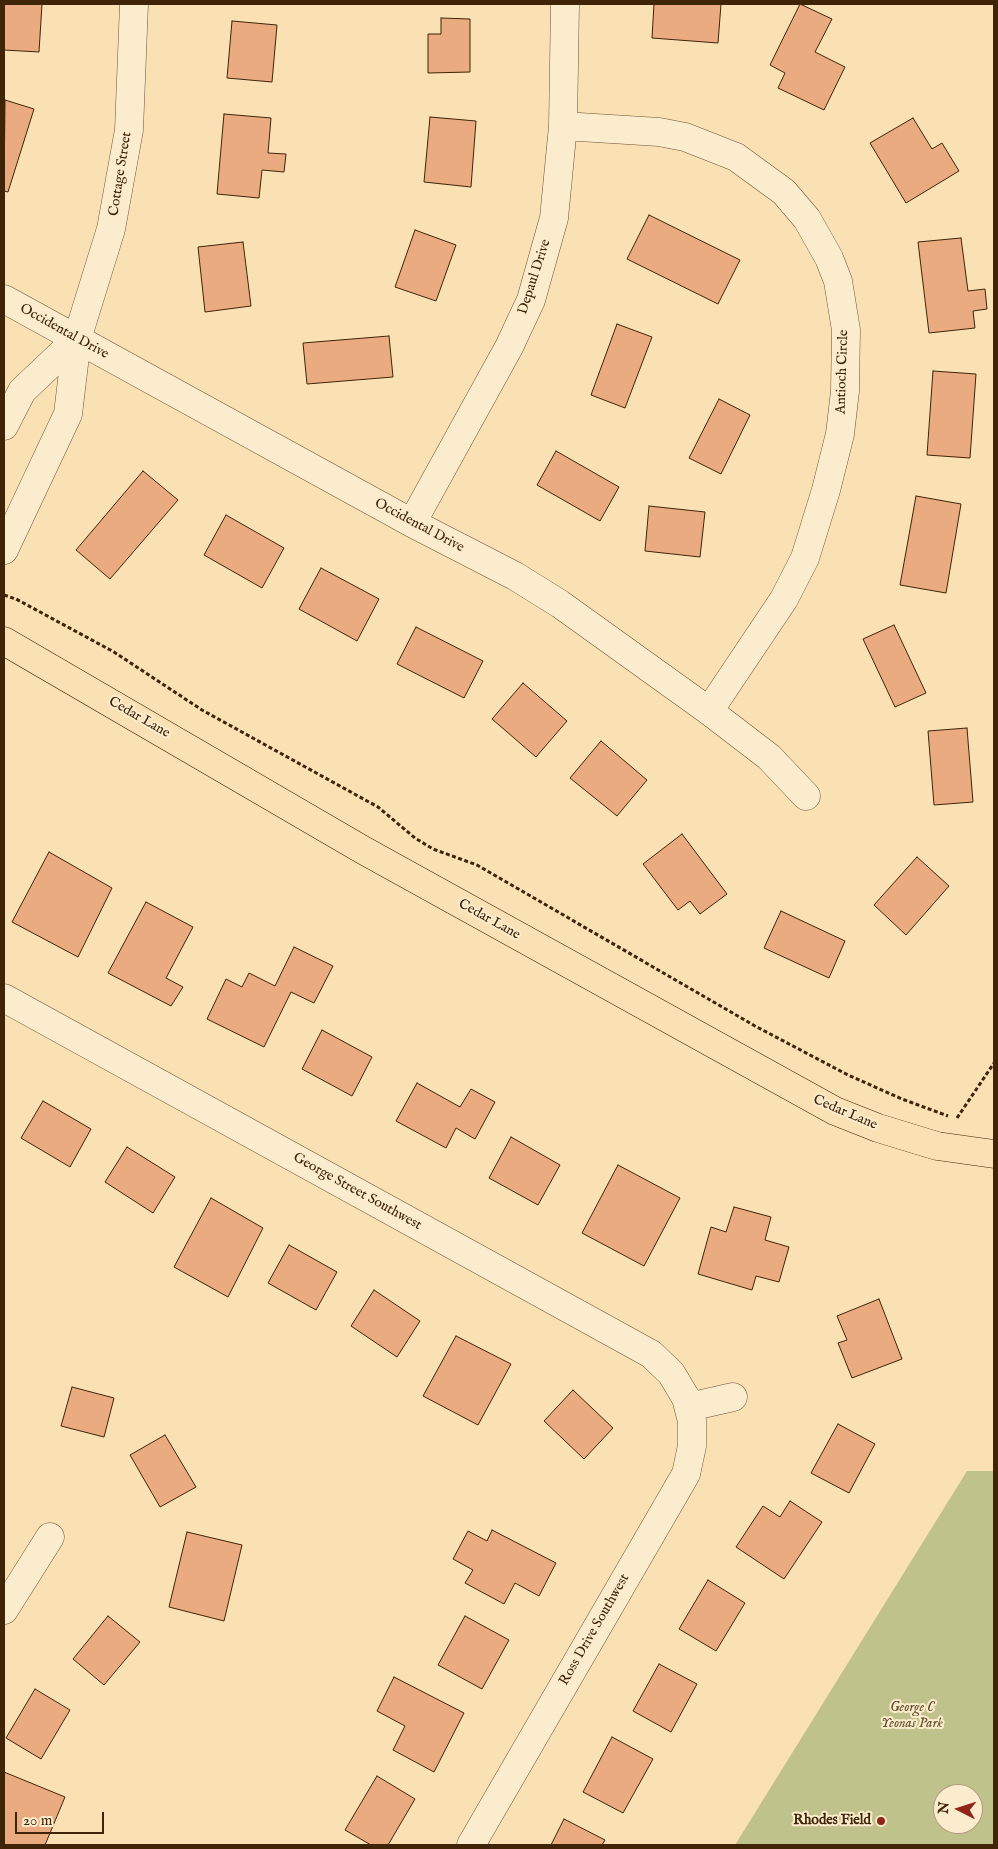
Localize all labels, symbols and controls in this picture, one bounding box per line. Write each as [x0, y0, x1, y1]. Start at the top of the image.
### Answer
street label: Cottage Street [106, 131, 136, 217]
street label: Depaul Drive [515, 237, 555, 317]
street label: Occidental Drive [17, 301, 111, 363]
street label: Antioch Circle [833, 330, 853, 414]
street label: Occidental Drive [371, 495, 467, 557]
street label: Cedar Lane [105, 694, 173, 742]
street label: Cedar Lane [455, 896, 523, 944]
street label: Cedar Lane [810, 1092, 880, 1134]
street label: George Street Southwest [290, 1150, 424, 1234]
street label: Ross Drive Southwest [556, 1571, 634, 1689]
park label: George C Yeonas Park [881, 1700, 943, 1732]
north arrow [933, 1784, 983, 1834]
text: N [935, 1801, 954, 1815]
scale bar [18, 1802, 106, 1834]
text: 20 m [23, 1811, 52, 1830]
place label: Rhodes Field [793, 1813, 871, 1829]
marker: Rhodes Field [875, 1815, 887, 1827]

